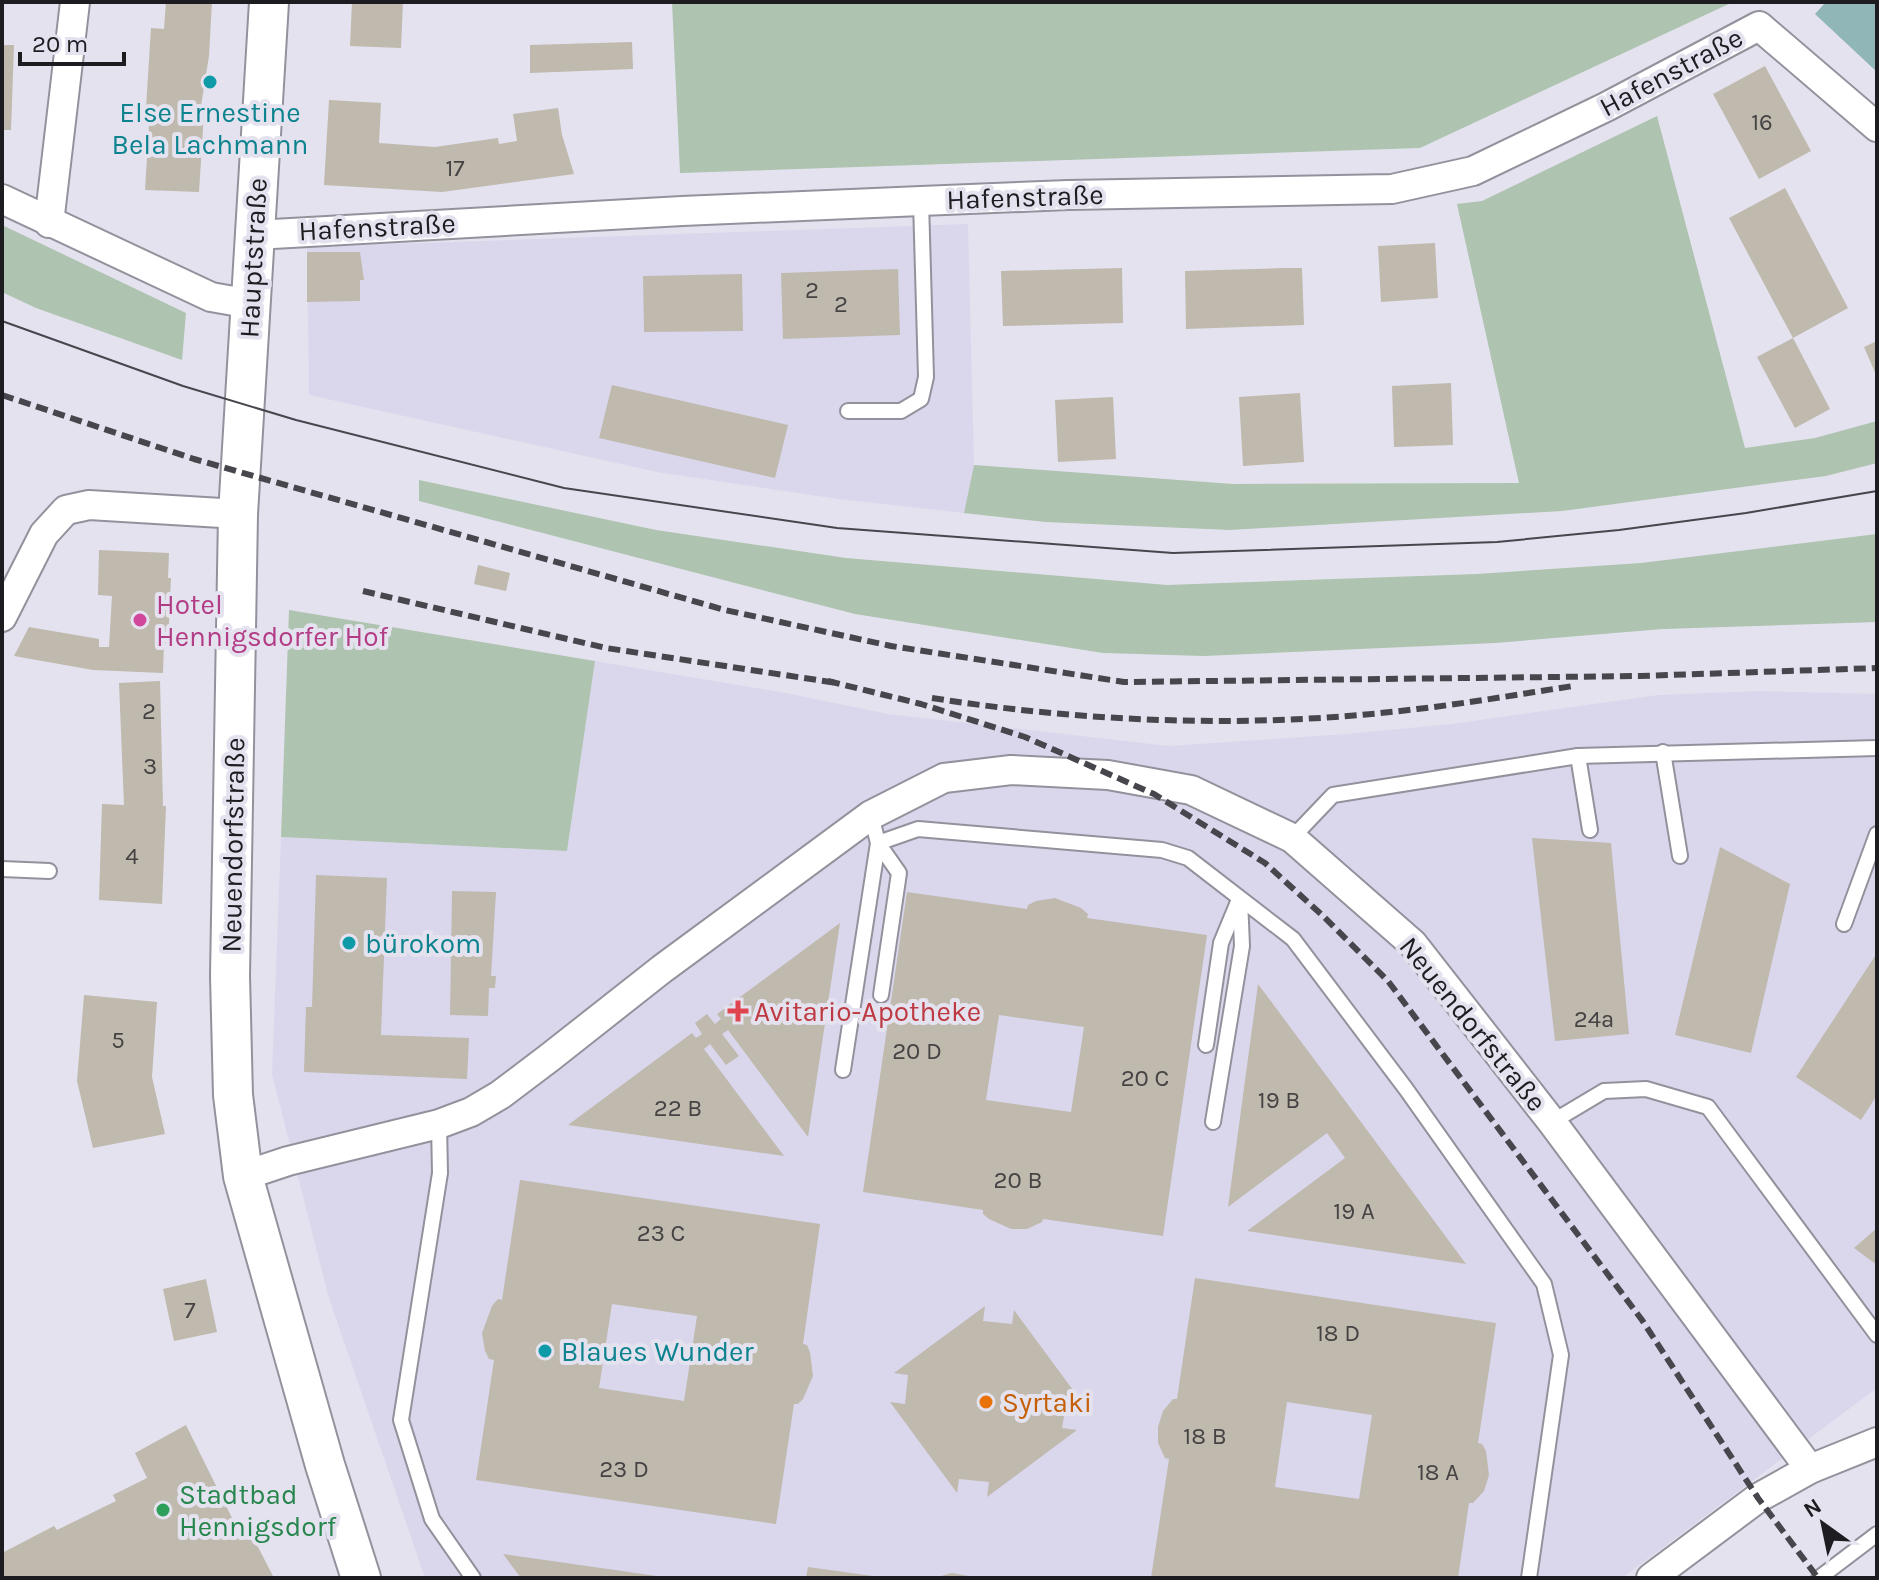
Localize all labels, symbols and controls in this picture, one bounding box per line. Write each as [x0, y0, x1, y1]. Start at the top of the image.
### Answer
scale bar [20, 16, 124, 66]
street label: Hafenstraße [1594, 20, 1748, 124]
text: 20 m [32, 30, 88, 58]
marker: Else Ernestine Bela Lachmann [201, 73, 219, 91]
place label: Else Ernestine Bela Lachmann [112, 96, 308, 161]
house number: 16 [1751, 108, 1773, 136]
house number: 17 [445, 154, 465, 182]
street label: Hauptstraße [232, 177, 274, 339]
street label: Hafenstraße [946, 178, 1104, 216]
street label: Hafenstraße [298, 206, 456, 248]
house number: 2 [805, 276, 819, 304]
house number: 2 [834, 290, 848, 318]
place label: Hotel Hennigsdorfer Hof [156, 588, 389, 653]
marker: Hotel Hennigsdorfer Hof [131, 611, 149, 629]
house number: 2 [142, 697, 156, 725]
street label: Neuendorfstraße [215, 737, 251, 953]
house number: 3 [143, 752, 157, 780]
house number: 4 [125, 842, 139, 870]
place label: bürokom [365, 927, 481, 960]
street label: Neuendorfstraße [1393, 930, 1553, 1118]
marker: bürokom [340, 934, 358, 952]
place label: Avitario-Apotheke [754, 995, 981, 1028]
marker: Avitario-Apotheke [729, 1002, 747, 1020]
house number: 24a [1574, 1005, 1614, 1033]
house number: 5 [111, 1026, 125, 1054]
house number: 20 D [892, 1037, 942, 1065]
house number: 20 C [1121, 1064, 1169, 1092]
house number: 19 B [1258, 1086, 1300, 1114]
house number: 22 B [654, 1094, 702, 1122]
house number: 20 B [994, 1166, 1042, 1194]
house number: 19 A [1333, 1197, 1375, 1225]
house number: 23 C [637, 1219, 685, 1247]
house number: 7 [184, 1296, 196, 1324]
house number: 18 D [1316, 1319, 1360, 1347]
place label: Blaues Wunder [561, 1335, 754, 1368]
marker: Blaues Wunder [536, 1342, 554, 1360]
place label: Syrtaki [1002, 1386, 1092, 1419]
marker: Syrtaki [977, 1393, 995, 1411]
house number: 18 B [1183, 1422, 1227, 1450]
house number: 23 D [599, 1455, 649, 1483]
house number: 18 A [1417, 1458, 1459, 1486]
place label: Stadtbad Hennigsdorf [179, 1478, 337, 1543]
north arrow [1783, 1484, 1863, 1564]
text: N [1799, 1493, 1826, 1523]
marker: Stadtbad Hennigsdorf [154, 1501, 172, 1519]

